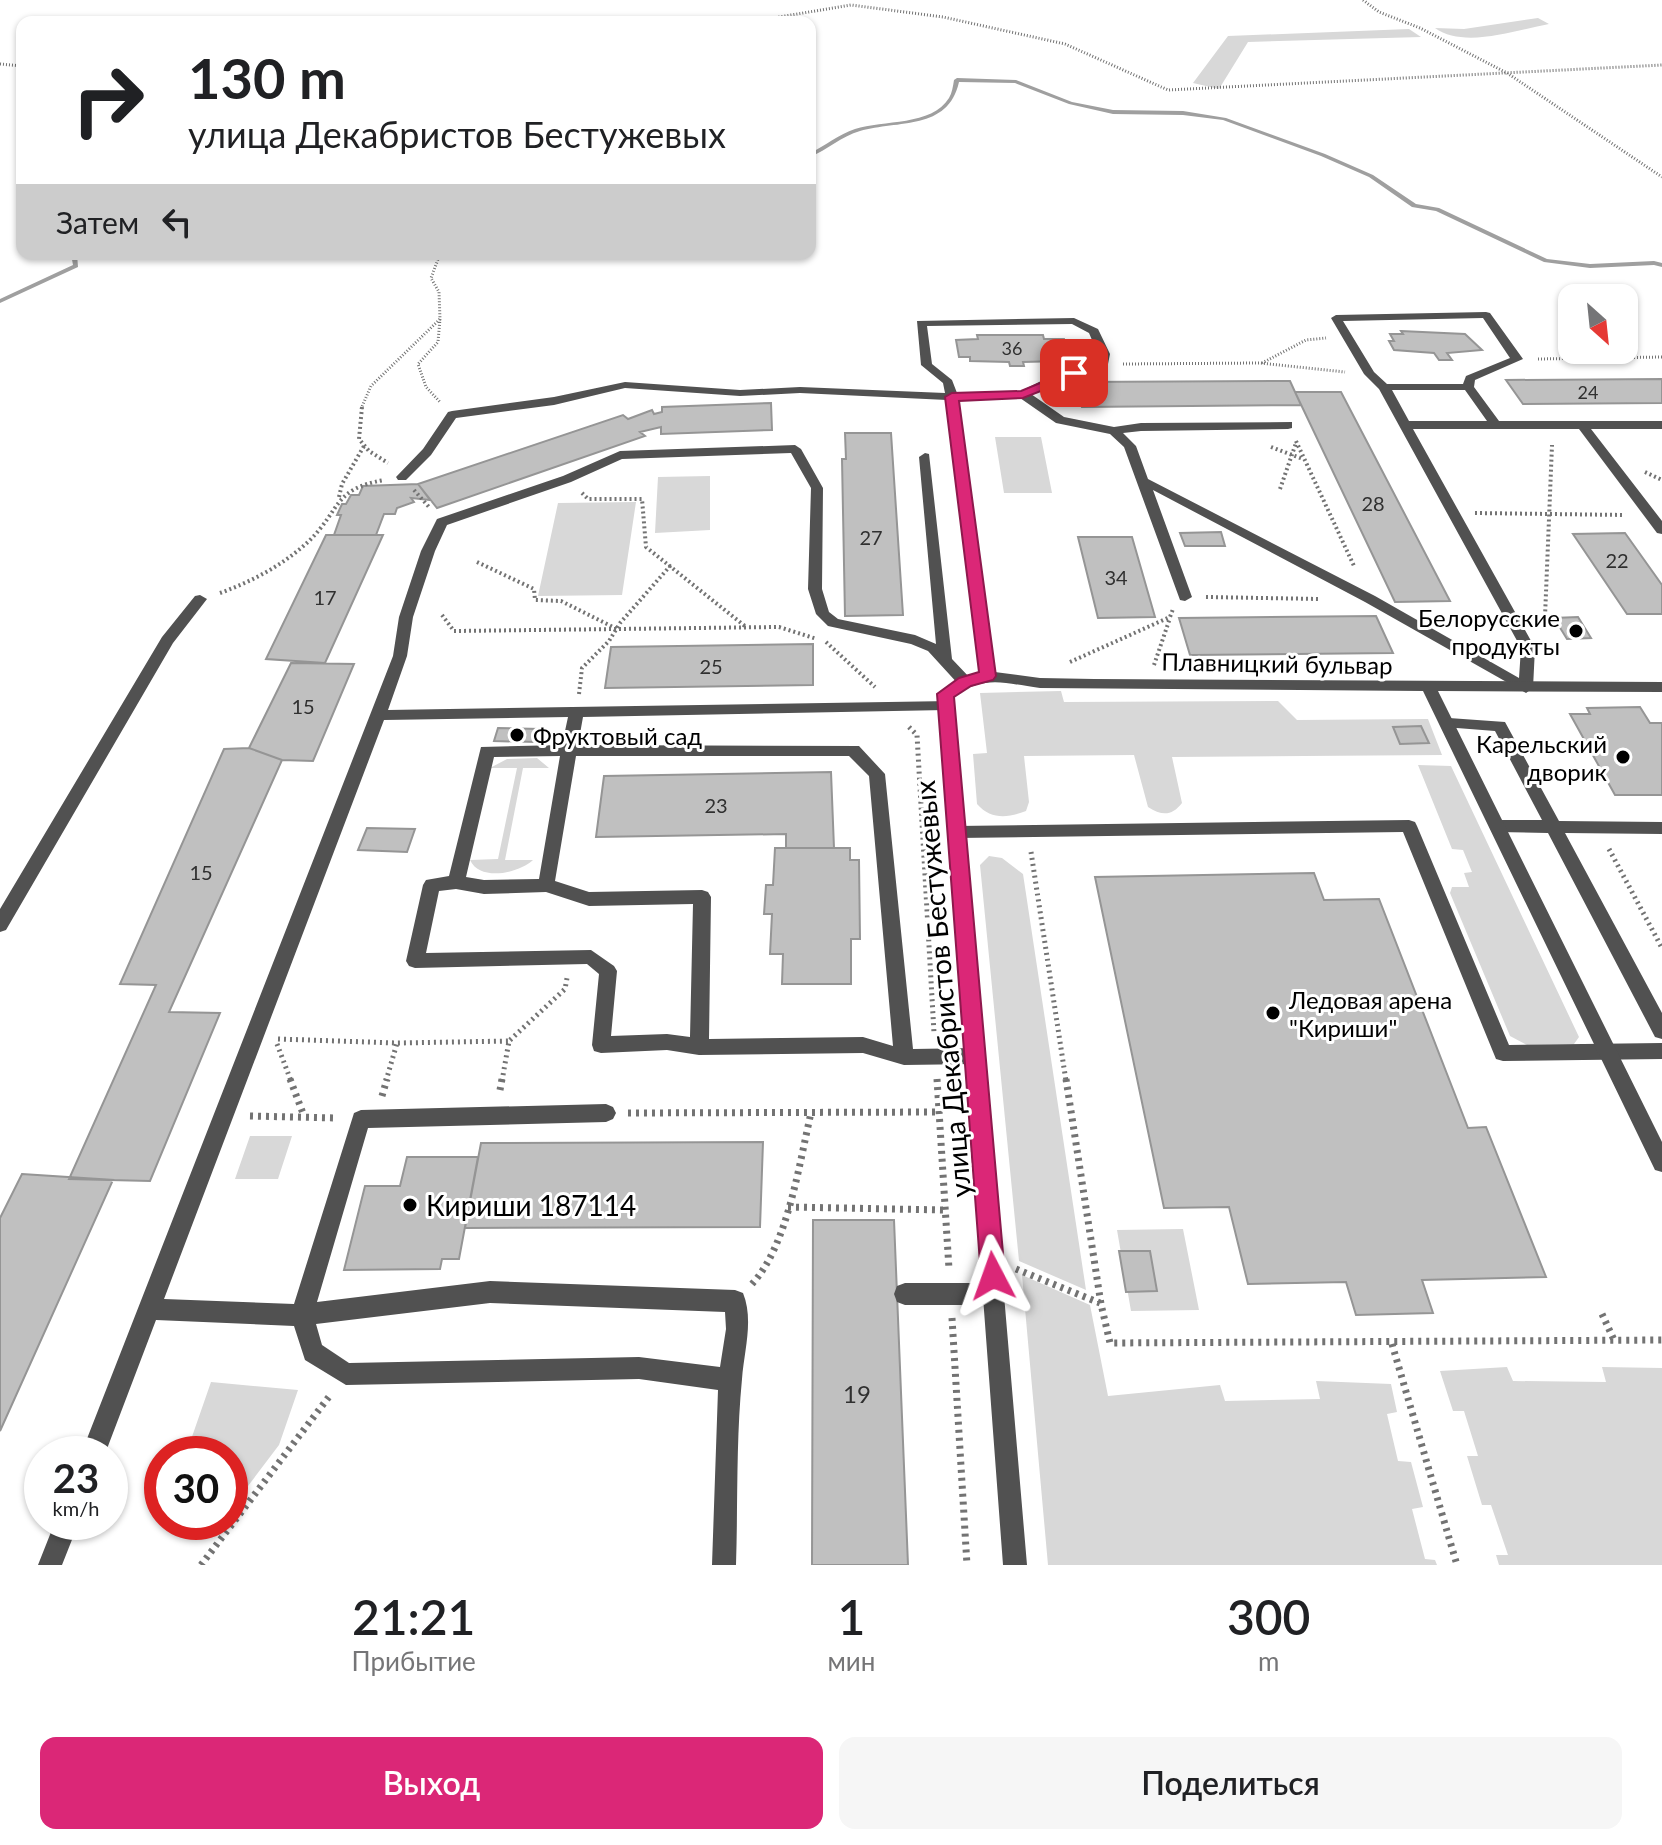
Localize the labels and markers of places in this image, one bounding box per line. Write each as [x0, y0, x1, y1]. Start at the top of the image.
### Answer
pin [1040, 339, 1108, 407]
place label: Белорусские продукты [1418, 603, 1560, 660]
marker: Белорусские продукты [1567, 622, 1585, 640]
place label: Фруктовый сад [533, 721, 702, 750]
marker: Фруктовый сад [508, 726, 526, 744]
place label: Карельский дворик [1476, 729, 1608, 786]
marker: Карельский дворик [1614, 748, 1632, 766]
place label: Ледовая арена "Кириши" [1288, 985, 1452, 1042]
marker: Ледовая арена "Кириши" [1264, 1004, 1282, 1022]
place label: Кириши 187114 [426, 1188, 636, 1222]
marker: Кириши 187114 [401, 1196, 419, 1214]

